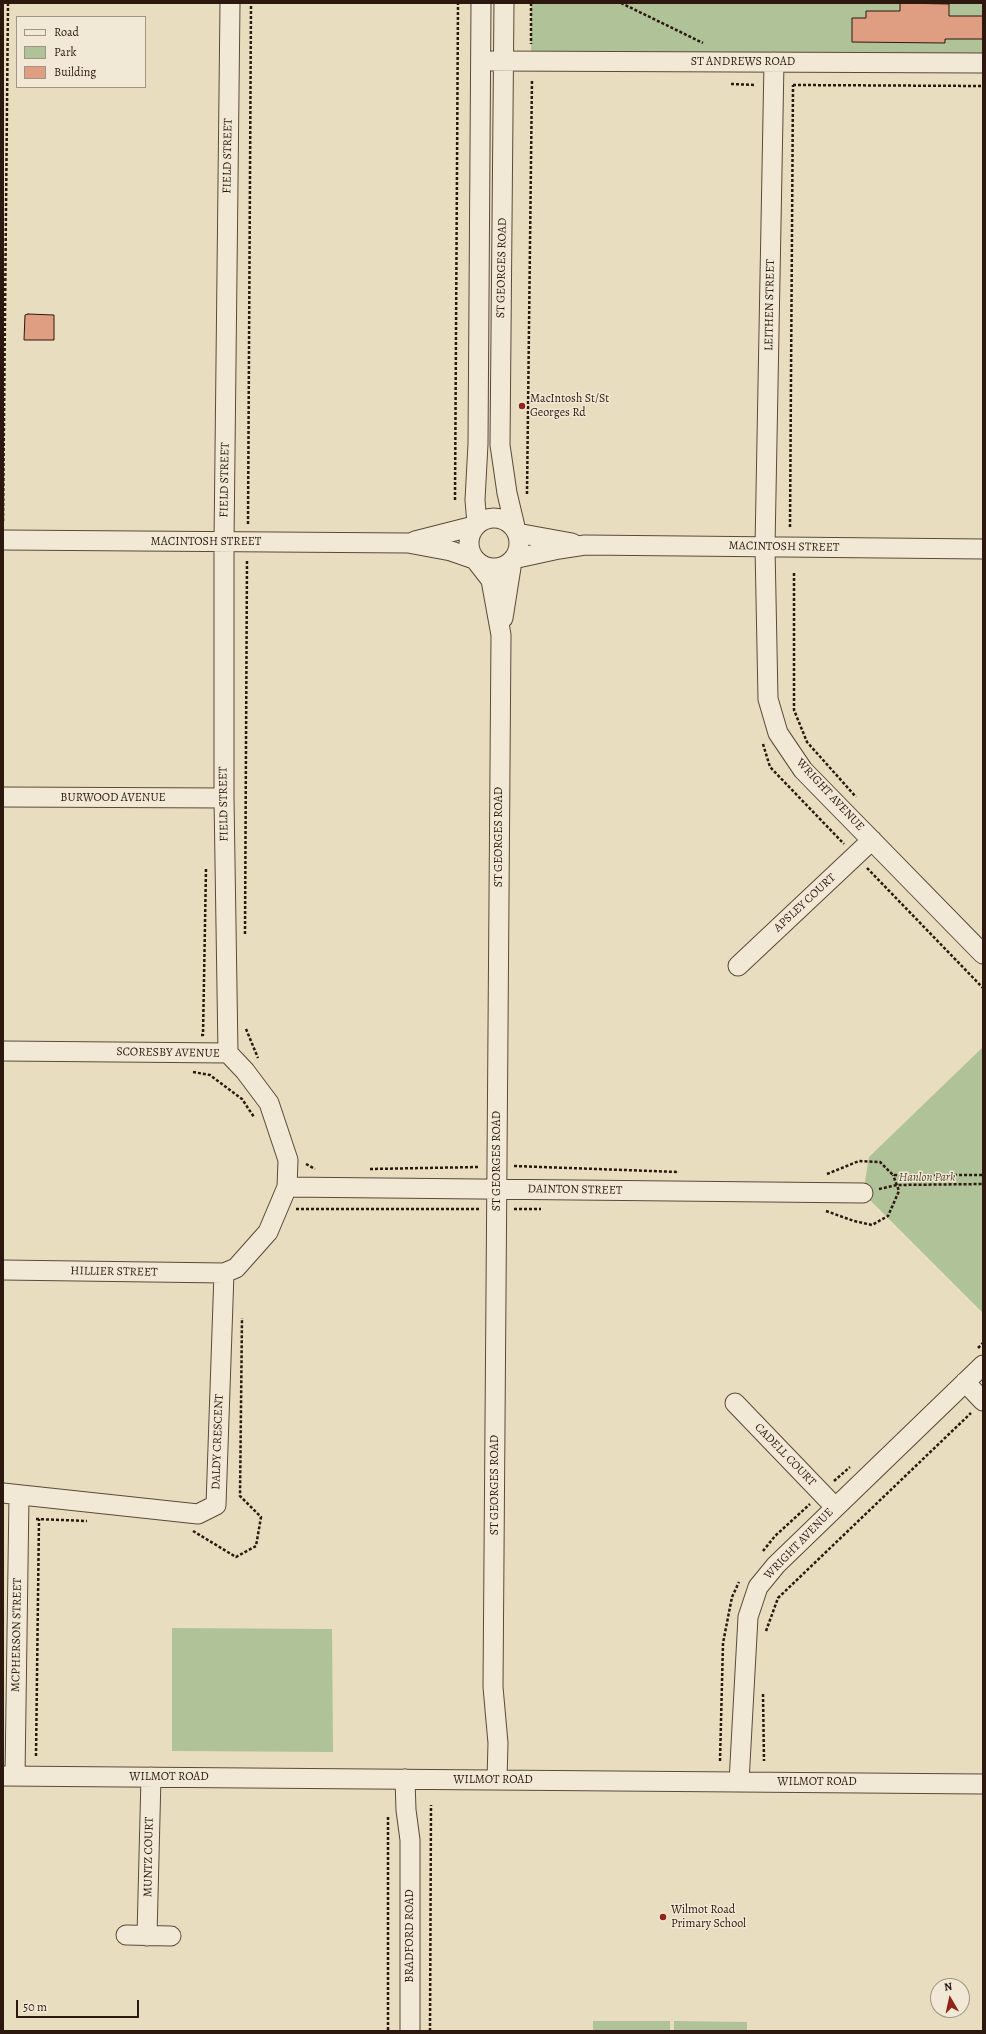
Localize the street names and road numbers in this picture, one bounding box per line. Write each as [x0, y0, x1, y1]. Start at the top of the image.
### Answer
street label: ST ANDREWS ROAD [691, 55, 795, 69]
street label: FIELD STREET [220, 118, 236, 194]
street label: ST GEORGES ROAD [494, 218, 510, 318]
street label: LEITHEN STREET [762, 259, 778, 351]
street label: FIELD STREET [217, 442, 233, 518]
street label: MACINTOSH STREET [151, 535, 261, 549]
street label: MACINTOSH STREET [729, 539, 839, 555]
street label: WRIGHT AVENUE [793, 756, 867, 834]
street label: FIELD STREET [216, 766, 232, 842]
street label: ST GEORGES ROAD [492, 787, 506, 887]
street label: BURWOOD AVENUE [60, 791, 166, 805]
street label: APSLEY COURT [771, 871, 839, 935]
street label: SCORESBY AVENUE [116, 1045, 220, 1061]
street label: ST GEORGES ROAD [490, 1111, 504, 1211]
street label: DAINTON STREET [528, 1182, 622, 1198]
street label: HILLIER STREET [70, 1264, 158, 1280]
street label: DALDY CRESCENT [209, 1394, 227, 1490]
street label: CADELL COURT [751, 1420, 819, 1490]
street label: ST GEORGES ROAD [488, 1435, 502, 1535]
street label: WRIGHT AVENUE [761, 1505, 837, 1583]
street label: MCPHERSON STREET [9, 1578, 25, 1692]
street label: WILMOT ROAD [129, 1770, 209, 1784]
street label: WILMOT ROAD [453, 1773, 533, 1787]
street label: WILMOT ROAD [777, 1775, 857, 1789]
street label: MUNTZ COURT [141, 1817, 157, 1897]
street label: BRADFORD ROAD [403, 1889, 417, 1983]

